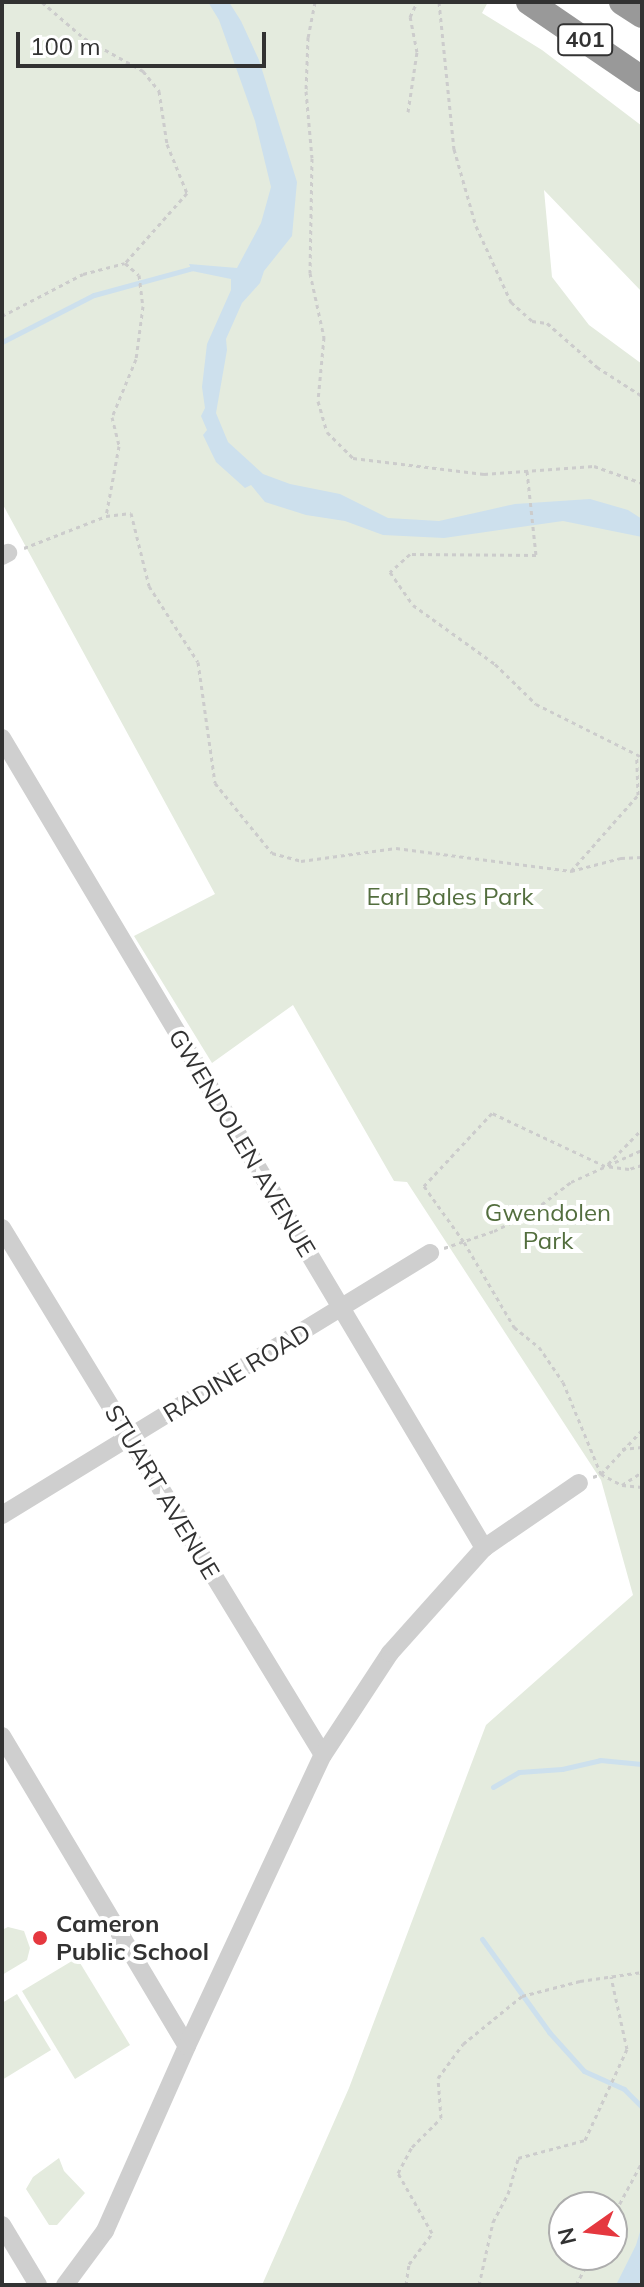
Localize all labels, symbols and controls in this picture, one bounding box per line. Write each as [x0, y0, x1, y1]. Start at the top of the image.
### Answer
scale bar [20, 16, 270, 66]
road number: 401 [557, 22, 613, 58]
text: 100 m [30, 31, 101, 61]
park label: Earl Bales Park [366, 883, 534, 911]
street label: GWENDOLEN AVENUE [163, 1024, 321, 1262]
park label: Gwendolen Park [485, 1199, 611, 1255]
street label: RADINE ROAD [158, 1318, 316, 1428]
street label: STUART AVENUE [99, 1400, 225, 1584]
place label: Cameron Public School [56, 1910, 209, 1966]
marker: Cameron Public School [31, 1929, 49, 1947]
north arrow [548, 2191, 628, 2271]
text: N [551, 2225, 582, 2248]

